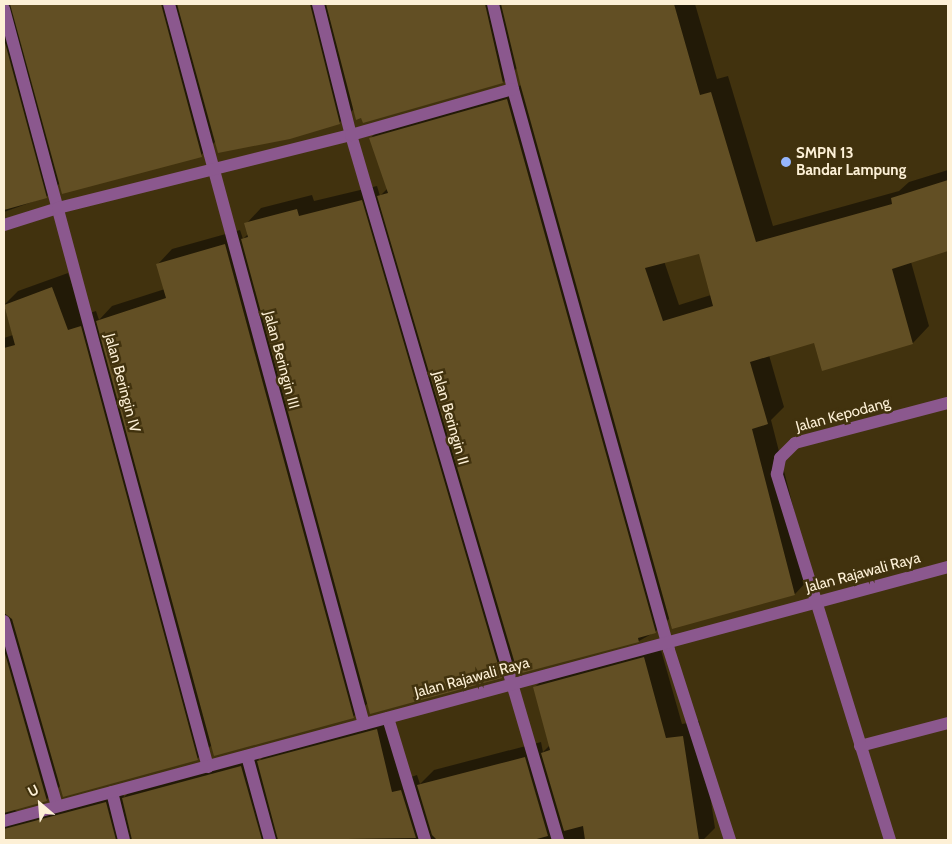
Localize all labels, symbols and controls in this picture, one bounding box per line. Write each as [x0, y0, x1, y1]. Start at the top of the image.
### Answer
place label: SMPN 13 Bandar Lampung [796, 144, 906, 179]
marker: SMPN 13 Bandar Lampung [780, 156, 792, 168]
street label: Jalan Beringin III [259, 309, 303, 411]
street label: Jalan Beringin IV [100, 331, 144, 435]
street label: Jalan Beringin II [428, 369, 472, 467]
street label: Jalan Kepodang [794, 394, 892, 436]
street label: Jalan Rajawali Raya [803, 549, 923, 597]
street label: Jalan Rajawali Raya [412, 654, 532, 702]
north arrow [15, 779, 65, 829]
text: U [25, 780, 42, 801]

